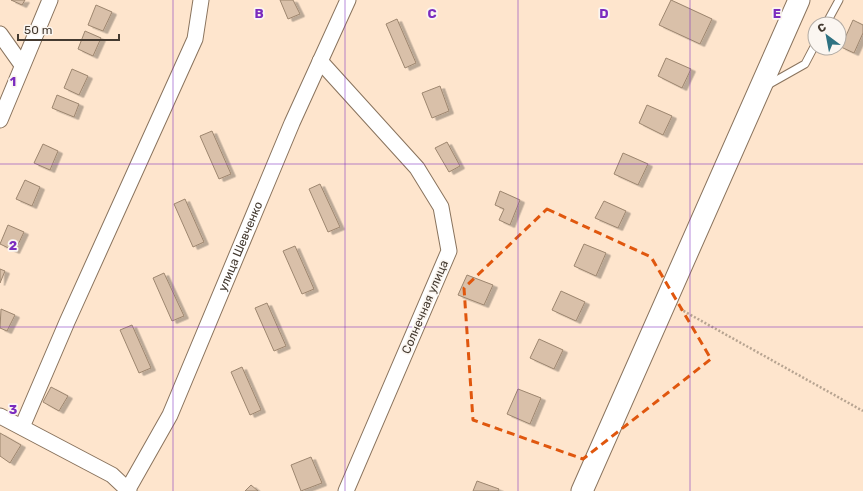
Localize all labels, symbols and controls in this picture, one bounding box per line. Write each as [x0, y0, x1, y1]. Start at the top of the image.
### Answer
text: B [254, 6, 264, 21]
text: C [427, 6, 437, 21]
text: D [599, 6, 609, 21]
text: E [773, 6, 781, 21]
scale bar [18, 16, 119, 42]
north arrow [807, 16, 847, 56]
text: С [815, 20, 829, 36]
text: 50 m [24, 23, 52, 37]
text: 1 [10, 74, 16, 89]
street label: улица Шевченко [215, 199, 265, 294]
text: 2 [9, 238, 17, 253]
street label: Солнечная улица [399, 258, 451, 356]
text: 3 [9, 402, 18, 417]

